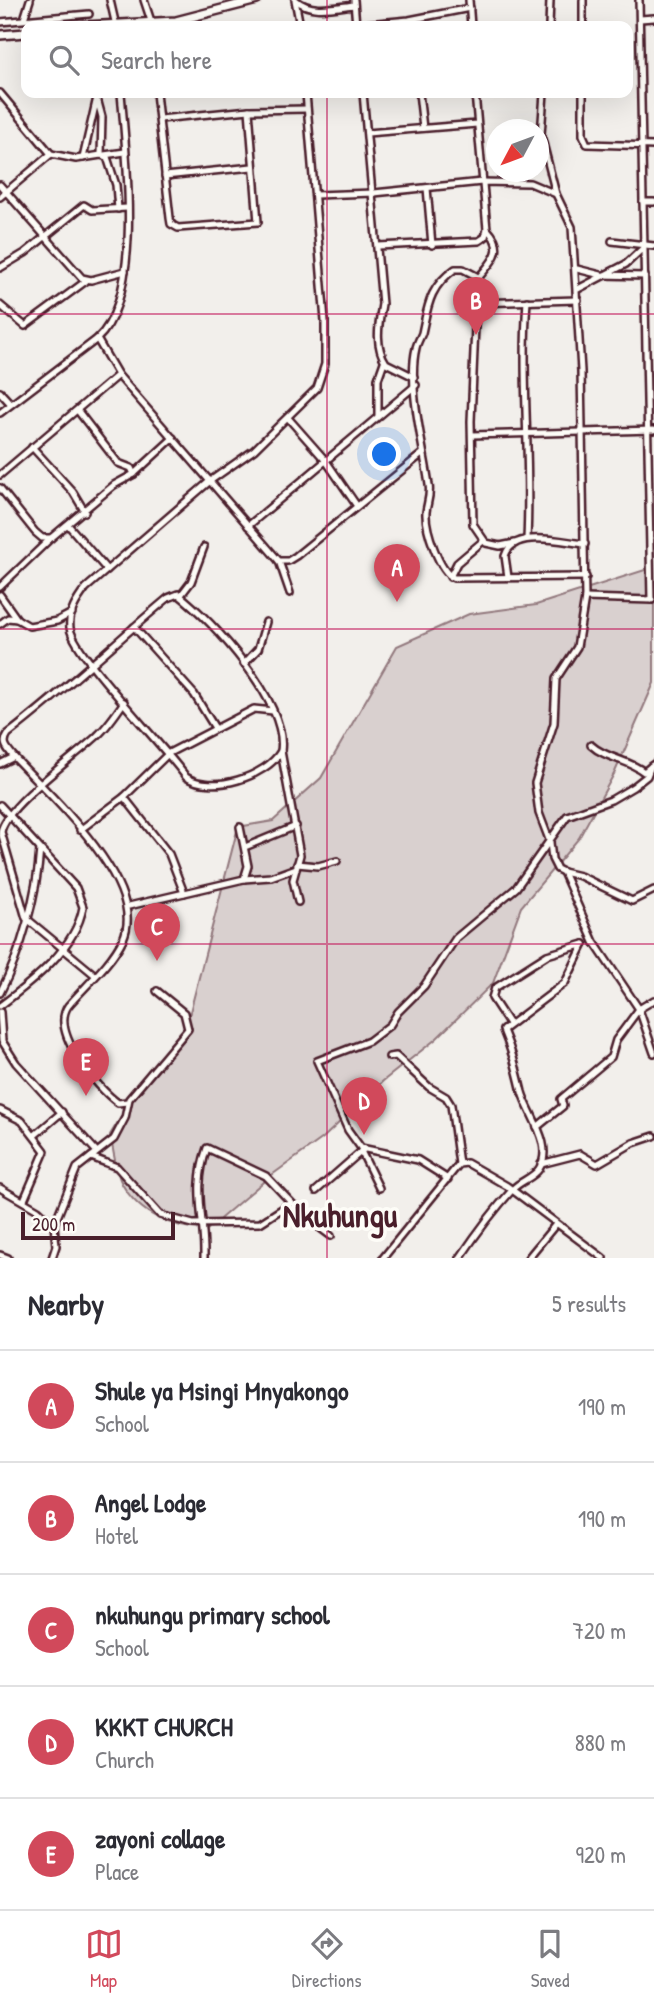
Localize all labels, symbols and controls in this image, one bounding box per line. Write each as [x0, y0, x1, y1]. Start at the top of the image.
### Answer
search box [21, 21, 633, 98]
icon: search [45, 41, 83, 79]
text: Search here [101, 42, 212, 77]
north arrow [486, 119, 549, 182]
pin: B [453, 277, 499, 335]
your location [367, 437, 401, 471]
pin: A [374, 544, 420, 602]
pin: C [134, 903, 180, 961]
pin: E [63, 1038, 109, 1096]
pin: D [341, 1077, 387, 1135]
district label: Nkuhungu [283, 1193, 398, 1239]
scale bar [21, 1209, 175, 1241]
text: 200 m [32, 1211, 75, 1237]
text: Nearby [28, 1284, 104, 1324]
text: 5 results [552, 1288, 626, 1319]
text: Shule ya Msingi Mnyakongo [95, 1373, 349, 1408]
text: A [45, 1391, 57, 1422]
text: 190 m [578, 1391, 626, 1422]
text: School [95, 1408, 149, 1439]
text: Angel Lodge [95, 1485, 206, 1520]
text: B [45, 1503, 57, 1534]
text: 190 m [578, 1503, 626, 1534]
text: Hotel [95, 1520, 138, 1551]
text: nkuhungu primary school [95, 1597, 330, 1632]
text: C [45, 1615, 57, 1646]
text: 720 m [573, 1615, 626, 1646]
text: School [95, 1632, 149, 1663]
text: KKKT CHURCH [95, 1709, 233, 1744]
text: D [46, 1727, 56, 1758]
text: 880 m [575, 1727, 626, 1758]
text: Church [95, 1744, 154, 1775]
text: zayoni collage [95, 1821, 225, 1856]
text: E [46, 1839, 56, 1870]
text: 920 m [576, 1839, 626, 1870]
text: Place [95, 1856, 139, 1887]
tab: Map [85, 1925, 123, 1993]
tab: Directions [292, 1925, 362, 1993]
tab: Saved [531, 1925, 569, 1993]

